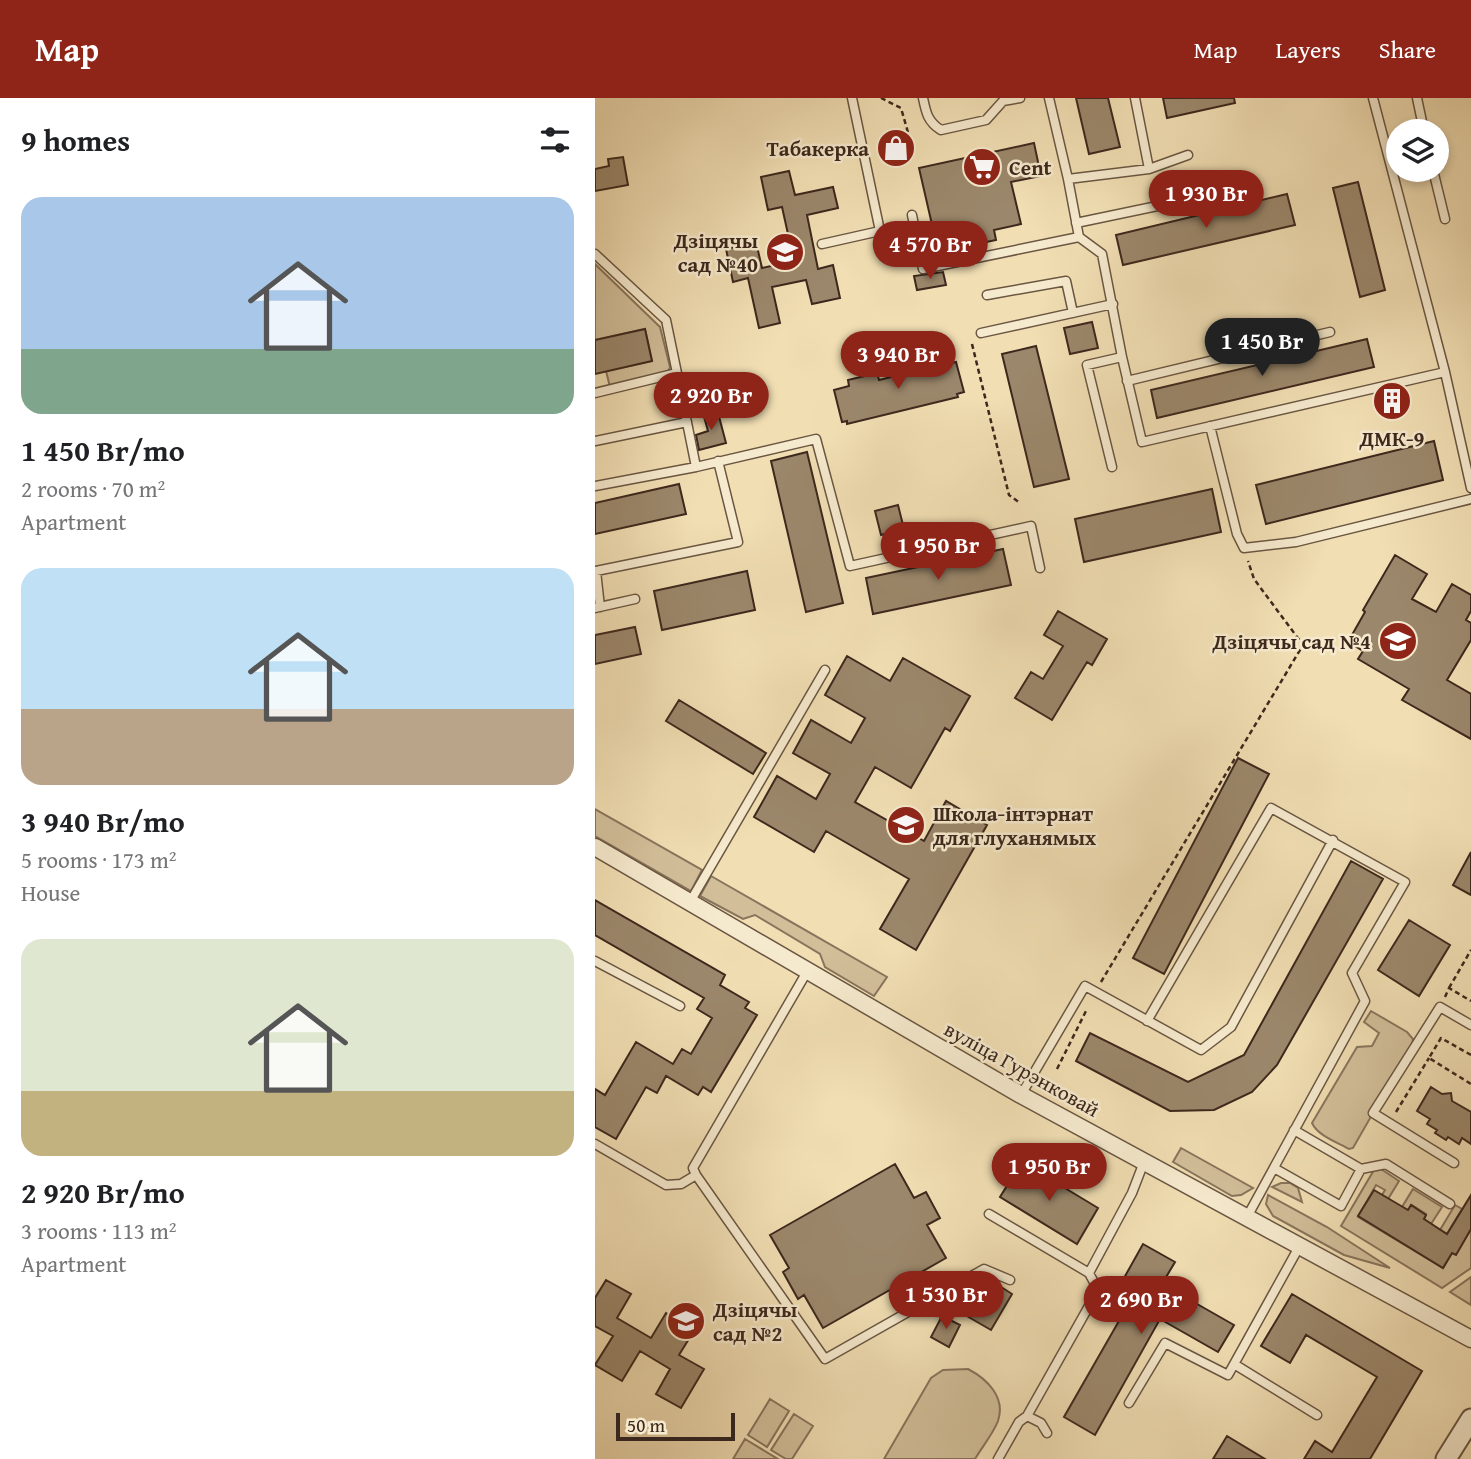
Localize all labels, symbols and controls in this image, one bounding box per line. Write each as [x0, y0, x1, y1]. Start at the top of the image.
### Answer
text: Map [35, 25, 99, 73]
text: Map [1194, 32, 1237, 67]
text: Layers [1275, 32, 1341, 67]
text: Share [1379, 32, 1436, 67]
text: 9 homes [21, 118, 130, 162]
map controls [1386, 119, 1449, 182]
button: layers [1386, 119, 1449, 182]
icon: filters [536, 121, 574, 159]
shop icon: Табакерка [875, 127, 917, 169]
place label: Табакерка [766, 133, 869, 164]
supermarket icon: Cent [961, 146, 1003, 188]
place label: Cent [1009, 152, 1052, 183]
pin: 1 930 Br [1134, 170, 1278, 230]
text: 1 930 Br [1165, 176, 1247, 209]
pin: 4 570 Br [858, 222, 1002, 281]
place label: Дзіцячы сад №40 [673, 225, 758, 280]
text: 4 570 Br [889, 227, 971, 260]
school or university icon: Дзіцячы сад №40 [764, 231, 806, 273]
icon: home [235, 243, 361, 369]
pin: 1 450 Br [1190, 318, 1334, 378]
text: 1 450 Br [1221, 324, 1303, 357]
pin: 3 940 Br [826, 331, 970, 391]
text: 3 940 Br [857, 337, 939, 370]
pin: 2 920 Br [639, 372, 783, 432]
text: 2 920 Br [670, 378, 752, 411]
building icon: ДМК-9 [1371, 380, 1413, 422]
place label: ДМК-9 [1359, 423, 1425, 454]
text: 1 450 Br/mo [21, 428, 185, 472]
text: 2 rooms · 70 m² [21, 472, 165, 505]
text: Apartment [21, 505, 126, 538]
pin: 1 950 Br [866, 522, 1010, 582]
text: 1 950 Br [897, 528, 979, 561]
icon: home [235, 614, 361, 740]
school or university icon: Дзіцячы сад №4 [1377, 620, 1419, 662]
place label: Дзіцячы сад №4 [1212, 626, 1371, 657]
place label: Школа-інтэрнат для глуханямых [933, 798, 1096, 853]
text: 3 940 Br/mo [21, 799, 185, 843]
school or university icon: Школа-інтэрнат для глуханямых [885, 804, 927, 846]
text: 5 rooms · 173 m² [21, 843, 176, 876]
text: House [21, 876, 80, 909]
icon: home [235, 985, 361, 1111]
street label: вуліца Гурэнковай [939, 1013, 1105, 1125]
pin: 1 950 Br [977, 1144, 1121, 1203]
text: 1 950 Br [1008, 1149, 1090, 1182]
text: 2 920 Br/mo [21, 1170, 185, 1214]
text: 3 rooms · 113 m² [21, 1214, 176, 1247]
text: Apartment [21, 1247, 126, 1280]
pin: 1 530 Br [874, 1272, 1018, 1331]
pin: 2 690 Br [1069, 1276, 1213, 1336]
text: 1 530 Br [905, 1277, 987, 1310]
text: 2 690 Br [1100, 1282, 1182, 1315]
place label: Дзіцячы сад №2 [712, 1294, 797, 1349]
school or university icon: Дзіцячы сад №2 [665, 1300, 707, 1342]
scale bar [616, 1410, 735, 1442]
text: 50 m [627, 1411, 665, 1439]

